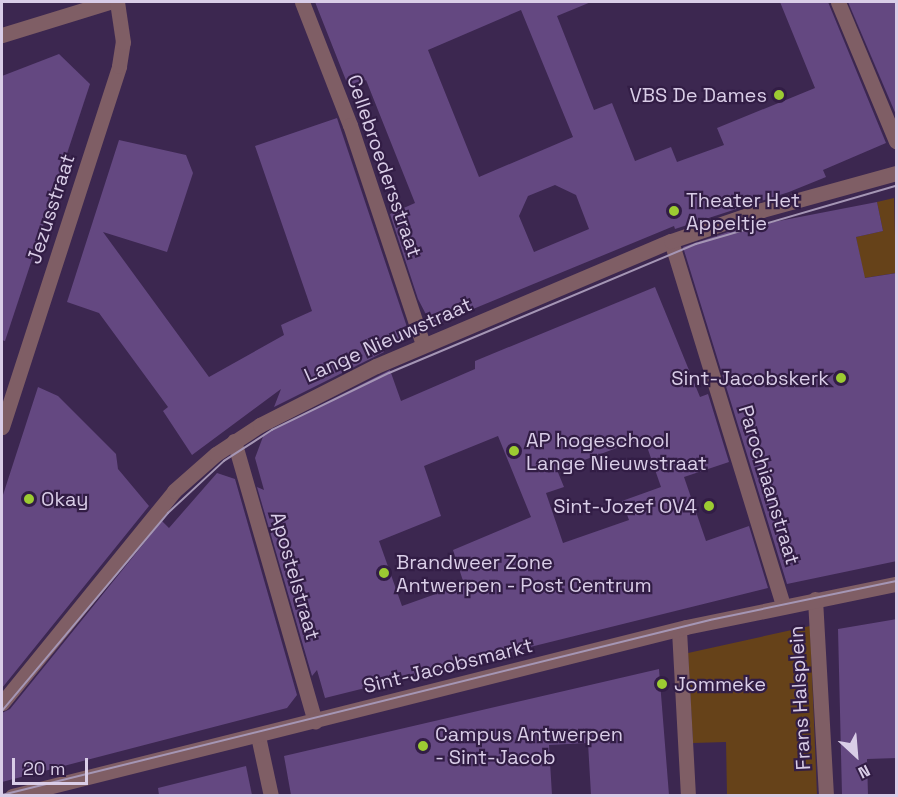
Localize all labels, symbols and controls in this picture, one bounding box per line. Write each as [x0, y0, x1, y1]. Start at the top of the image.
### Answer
street label: Cellebroedersstraat [341, 72, 427, 260]
place label: VBS De Dames [629, 83, 767, 107]
marker: VBS De Dames [772, 88, 786, 102]
street label: Jezusstraat [22, 151, 80, 267]
place label: Theater Het Appeltje [686, 188, 800, 235]
marker: Theater Het Appeltje [667, 204, 681, 218]
street label: Lange Nieuwstraat [300, 292, 476, 388]
place label: Sint-Jacobskerk [671, 366, 829, 390]
marker: Sint-Jacobskerk [834, 371, 848, 385]
street label: Parochiaanstraat [733, 402, 805, 568]
place label: AP hogeschool Lange Nieuwstraat [526, 428, 707, 475]
marker: AP hogeschool Lange Nieuwstraat [507, 444, 521, 458]
place label: Okay [41, 487, 88, 511]
marker: Okay [22, 492, 36, 506]
place label: Sint-Jozef OV4 [553, 494, 697, 518]
marker: Sint-Jozef OV4 [702, 499, 716, 513]
street label: Apostelstraat [265, 509, 325, 643]
place label: Brandweer Zone Antwerpen - Post Centrum [396, 550, 653, 597]
marker: Brandweer Zone Antwerpen - Post Centrum [377, 566, 391, 580]
street label: Frans Halsplein [784, 625, 816, 771]
street label: Sint-Jacobsmarkt [361, 633, 535, 699]
place label: Jommeke [674, 672, 766, 696]
marker: Jommeke [655, 677, 669, 691]
place label: Campus Antwerpen - Sint-Jacob [435, 722, 623, 769]
north arrow [826, 725, 886, 785]
marker: Campus Antwerpen - Sint-Jacob [416, 739, 430, 753]
scale bar [15, 746, 92, 784]
text: 20 m [23, 757, 66, 780]
text: N [855, 760, 874, 783]

